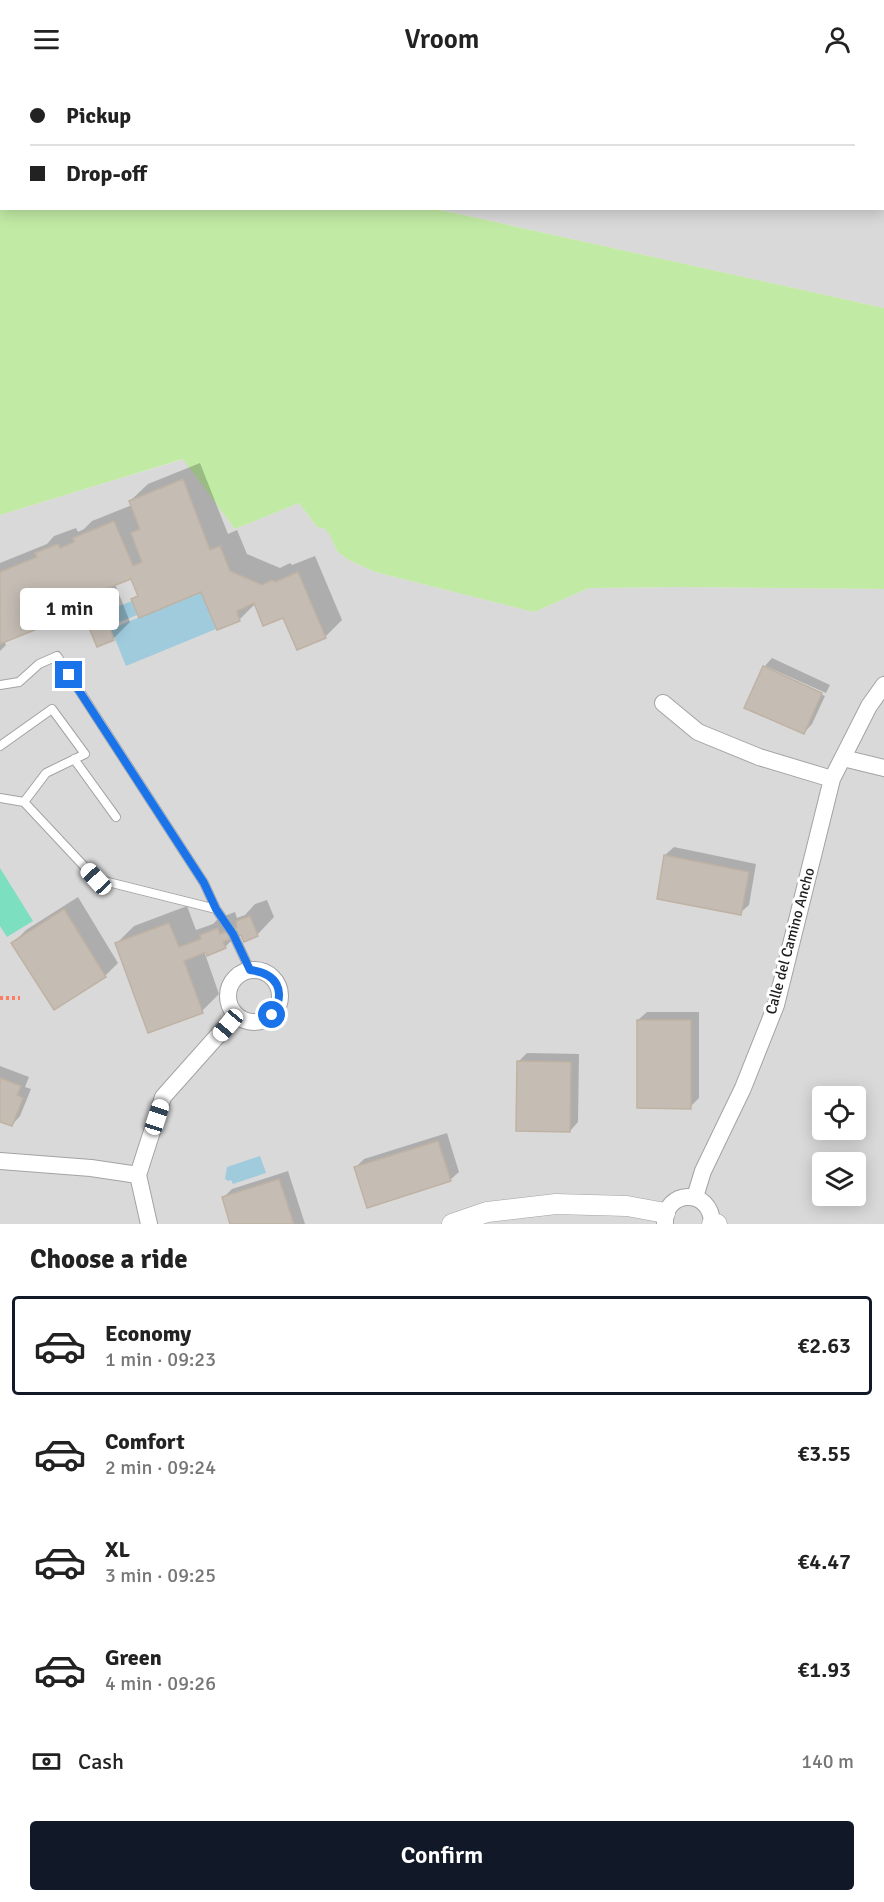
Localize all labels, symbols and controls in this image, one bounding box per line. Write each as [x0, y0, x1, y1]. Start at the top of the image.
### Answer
icon: menu [30, 23, 63, 56]
text: Vroom [404, 23, 480, 56]
icon: person [821, 23, 854, 56]
text: Pickup [66, 102, 131, 129]
text: Drop-off [66, 160, 147, 187]
callout: 1 min [20, 588, 118, 630]
text: 1 min [46, 596, 93, 621]
route end [55, 661, 82, 688]
car [77, 860, 115, 898]
street label: Calle del Camino Ancho [762, 865, 818, 1016]
route start [258, 1001, 285, 1028]
car [210, 1005, 246, 1045]
map controls [812, 1086, 866, 1206]
button: locate [812, 1086, 866, 1140]
car [143, 1097, 171, 1137]
button: layers [812, 1152, 866, 1206]
text: Choose a ride [30, 1243, 188, 1276]
icon: car [33, 1319, 87, 1373]
text: Economy [105, 1320, 191, 1347]
text: €2.63 [797, 1332, 851, 1359]
text: 1 min · 09:23 [105, 1347, 216, 1372]
icon: car [33, 1427, 87, 1481]
text: Comfort [105, 1428, 185, 1455]
text: €3.55 [797, 1440, 851, 1467]
text: 2 min · 09:24 [105, 1455, 216, 1480]
icon: car [33, 1535, 87, 1589]
text: XL [105, 1536, 130, 1563]
text: €4.47 [797, 1548, 851, 1575]
text: 3 min · 09:25 [105, 1563, 216, 1588]
icon: car [33, 1643, 87, 1697]
text: Green [105, 1644, 162, 1671]
text: €1.93 [797, 1656, 851, 1683]
text: 4 min · 09:26 [105, 1671, 216, 1696]
icon: cash [30, 1745, 63, 1778]
text: Cash [78, 1748, 124, 1775]
text: 140 m [801, 1749, 854, 1774]
button: Confirm [30, 1821, 854, 1890]

